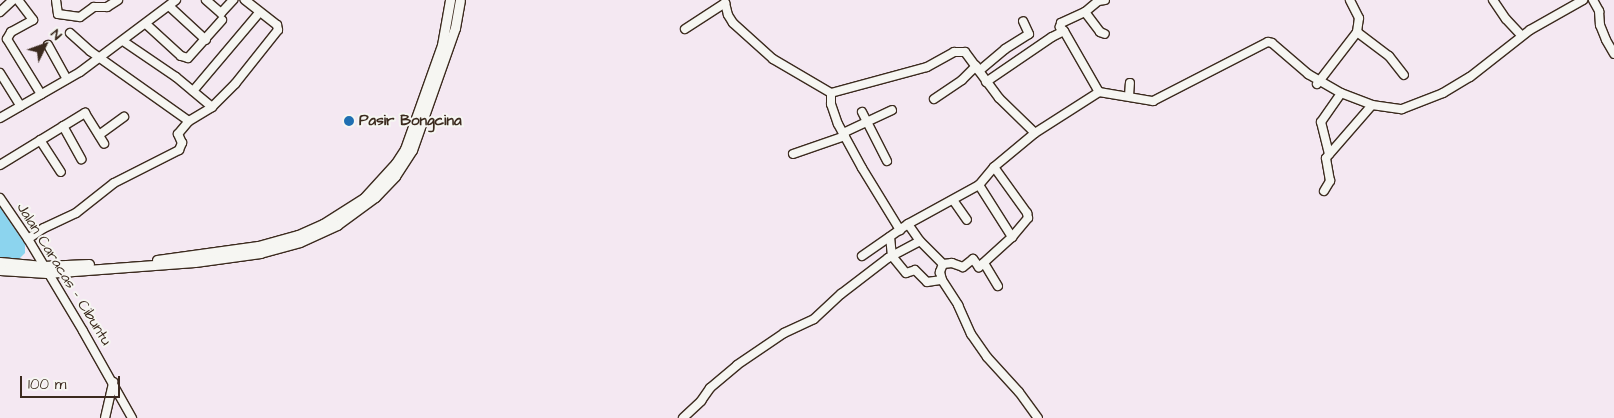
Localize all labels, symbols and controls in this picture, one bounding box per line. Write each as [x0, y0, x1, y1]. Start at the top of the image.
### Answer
north arrow [20, 20, 70, 70]
text: N [46, 25, 67, 45]
place label: Pasir Bongcina [359, 112, 462, 130]
marker: Pasir Bongcina [343, 115, 355, 127]
street label: Jalan Caracas - Cibuntu [13, 199, 115, 349]
scale bar [22, 366, 122, 398]
text: 100 m [28, 374, 67, 395]

